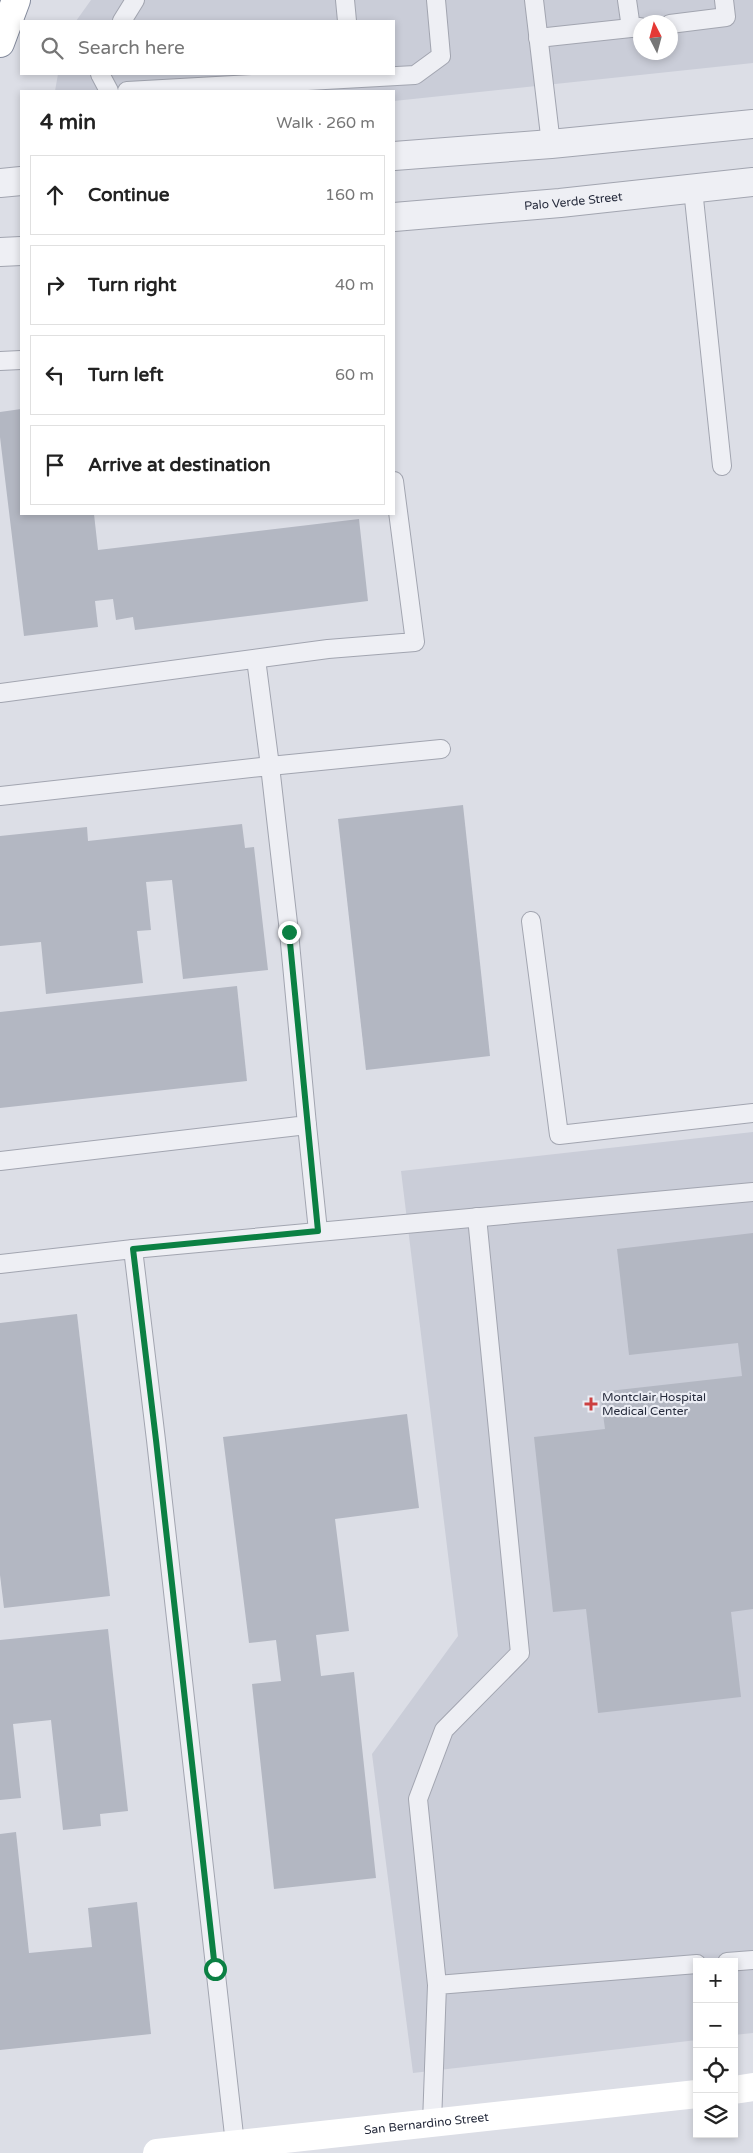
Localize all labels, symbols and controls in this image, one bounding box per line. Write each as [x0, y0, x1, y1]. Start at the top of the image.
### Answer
north arrow [633, 15, 678, 60]
search box [20, 20, 395, 75]
icon: search [38, 34, 66, 62]
text: Search here [78, 37, 185, 59]
text: 4 min [40, 110, 96, 135]
text: Walk · 260 m [276, 113, 375, 133]
icon: ahead [41, 181, 69, 209]
text: Continue [88, 184, 170, 206]
text: 160 m [325, 185, 374, 205]
street label: Palo Verde Street [524, 189, 624, 213]
icon: right [41, 271, 69, 299]
text: Turn right [88, 274, 176, 296]
text: 40 m [335, 275, 374, 295]
icon: left [41, 361, 69, 389]
text: Turn left [88, 364, 164, 386]
text: 60 m [335, 365, 374, 385]
icon: arrive [41, 451, 69, 479]
text: Arrive at destination [88, 454, 271, 476]
route end [278, 921, 301, 944]
place label: Montclair Hospital Medical Center [602, 1390, 706, 1418]
marker: Montclair Hospital Medical Center [584, 1397, 598, 1411]
route start [204, 1958, 227, 1981]
map controls [693, 1958, 738, 2138]
button: + [693, 1958, 738, 2003]
button: − [693, 2003, 738, 2048]
button: locate [693, 2048, 738, 2093]
button: layers [693, 2093, 738, 2138]
street label: San Bernardino Street [363, 2110, 490, 2137]

